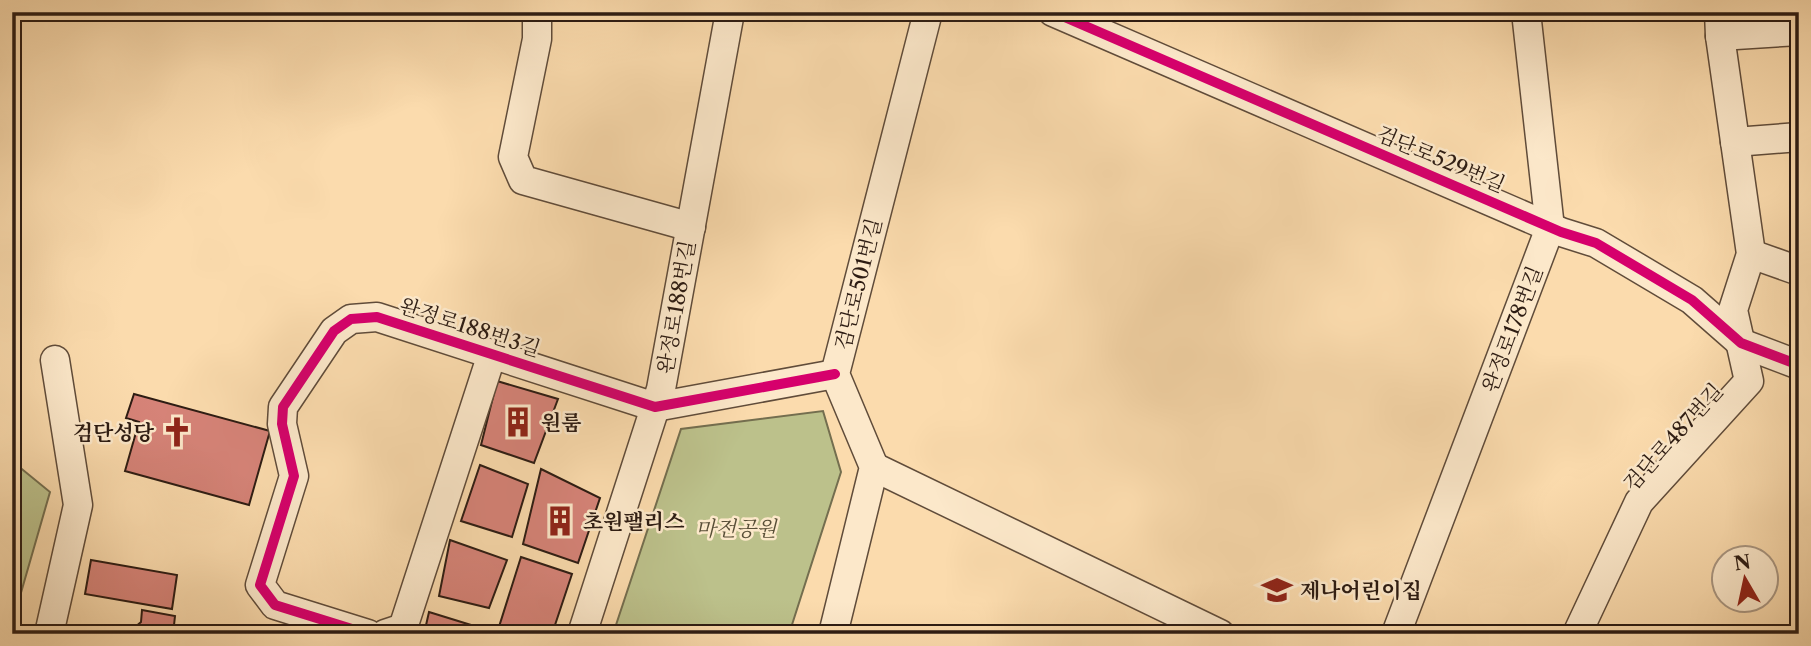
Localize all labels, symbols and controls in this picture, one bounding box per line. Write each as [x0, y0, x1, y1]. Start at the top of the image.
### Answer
street label: 검단로529번길 [1373, 121, 1509, 197]
street label: 검단로501번길 [830, 215, 886, 353]
street label: 완정로188번길 [652, 238, 700, 376]
street label: 완정로178번길 [1476, 262, 1548, 396]
street label: 완정로188번3길 [396, 292, 544, 362]
street label: 검단로487번길 [1618, 378, 1728, 496]
building icon: 원룸 [501, 405, 535, 439]
place label: 원룸 [541, 410, 582, 435]
church icon: 검단성당 [160, 415, 194, 449]
place label: 검단성당 [73, 420, 155, 445]
building icon: 초원팰리스 [543, 504, 577, 538]
place label: 초원팰리스 [583, 509, 684, 534]
park label: 마전공원 [695, 516, 778, 541]
north arrow [1710, 544, 1780, 614]
text: N [1732, 550, 1752, 575]
school or university icon: 제나어린이집 [1260, 573, 1294, 607]
place label: 제나어린이집 [1300, 578, 1422, 603]

